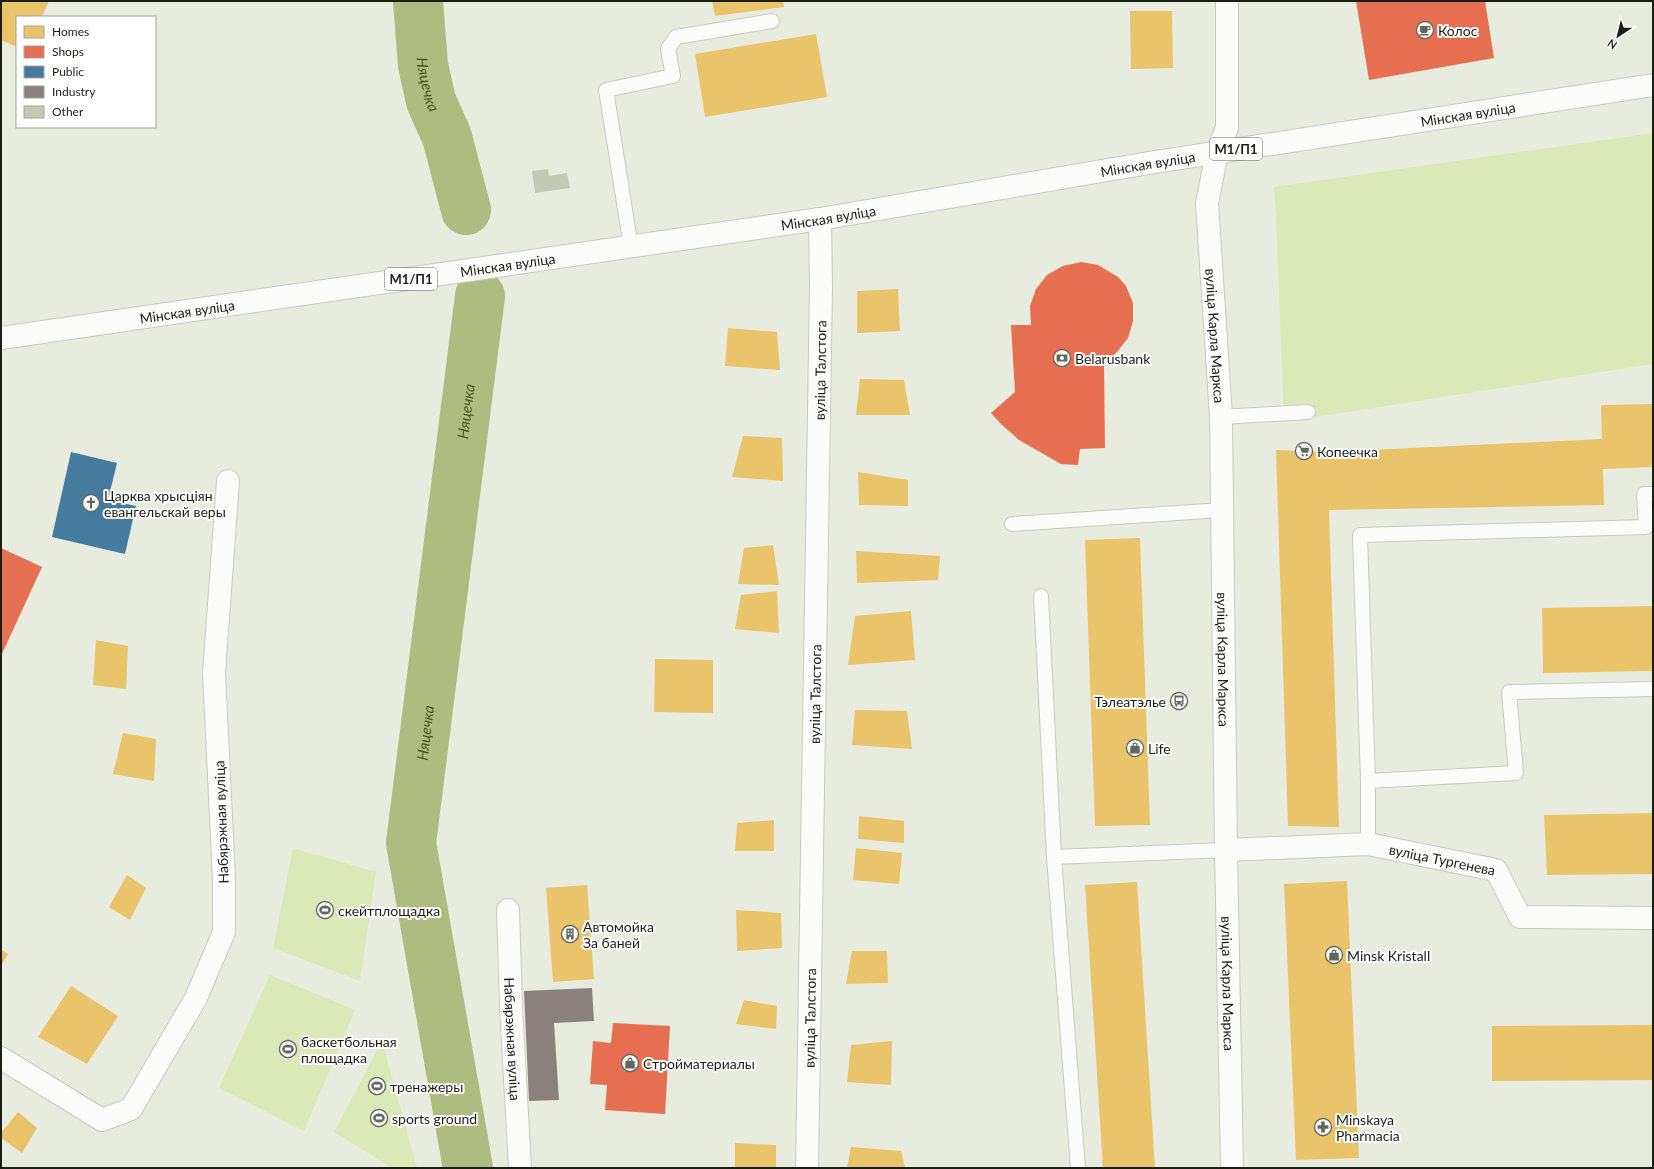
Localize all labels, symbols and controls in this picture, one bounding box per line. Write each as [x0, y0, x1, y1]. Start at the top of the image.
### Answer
legend [16, 16, 156, 128]
north arrow [1598, 16, 1638, 56]
cafe icon: Колос [1415, 20, 1435, 40]
place label: Колос [1438, 22, 1478, 39]
text: Homes [52, 24, 89, 39]
text: N [1605, 37, 1619, 52]
text: Shops [52, 44, 84, 59]
water label: Няцечка [413, 56, 444, 115]
text: Public [52, 64, 84, 79]
text: Industry [52, 84, 96, 99]
street label: Мінская вуліца [1419, 98, 1517, 129]
text: Other [52, 104, 84, 119]
road number: М1/П1 [1210, 138, 1262, 160]
street label: Мінская вуліца [1099, 147, 1196, 180]
street label: Мінская вуліца [780, 201, 877, 233]
street label: Мінская вуліца [459, 249, 556, 280]
road number: М1/П1 [385, 268, 437, 290]
street label: вуліца Карла Маркса [1203, 268, 1229, 404]
street label: Мінская вуліца [138, 296, 236, 326]
street label: вуліца Талстога [810, 320, 829, 420]
bank icon: Belarusbank [1052, 348, 1072, 368]
place label: Belarusbank [1075, 350, 1151, 367]
water label: Няцечка [453, 382, 478, 440]
supermarket icon: Копеечка [1294, 441, 1314, 461]
place label: Копеечка [1317, 443, 1378, 460]
place label: Царква хрысціян евангельскай веры [104, 487, 226, 520]
church icon: Царква хрысціян евангельскай веры [81, 493, 101, 513]
street label: вуліца Карла Маркса [1215, 592, 1233, 727]
street label: вуліца Талстога [805, 644, 824, 744]
bus stop icon: Тэлеатэлье [1169, 691, 1189, 711]
place label: Тэлеатэлье [1094, 693, 1166, 710]
water label: Няцечка [413, 704, 437, 761]
shop icon: Life [1125, 738, 1145, 758]
place label: Life [1148, 740, 1171, 757]
street label: Набярэжная вуліца [210, 760, 232, 884]
street label: вуліца Тургенева [1388, 840, 1497, 878]
sports icon: скейтплощадка [315, 900, 335, 920]
place label: скейтплощадка [338, 902, 440, 919]
street label: вуліца Карла Маркса [1219, 916, 1238, 1051]
place label: Автомойка За баней [583, 918, 654, 951]
building icon: Автомойка За баней [560, 924, 580, 944]
shop icon: Minsk Kristall [1324, 945, 1344, 965]
place label: Minsk Kristall [1347, 947, 1430, 964]
street label: вуліца Талстога [800, 968, 819, 1068]
street label: Набярэжная вуліца [502, 977, 525, 1101]
place label: баскетбольная площадка [301, 1033, 397, 1066]
sports icon: баскетбольная площадка [278, 1039, 298, 1059]
shop icon: Стройматериалы [620, 1053, 640, 1073]
place label: Стройматериалы [643, 1055, 755, 1072]
sports icon: тренажеры [367, 1076, 387, 1096]
place label: тренажеры [390, 1078, 463, 1095]
sports icon: sports ground [369, 1108, 389, 1128]
place label: sports ground [392, 1110, 477, 1127]
place label: Minskaya Pharmacia [1336, 1111, 1400, 1144]
pharmacy icon: Minskaya Pharmacia [1313, 1117, 1333, 1137]

